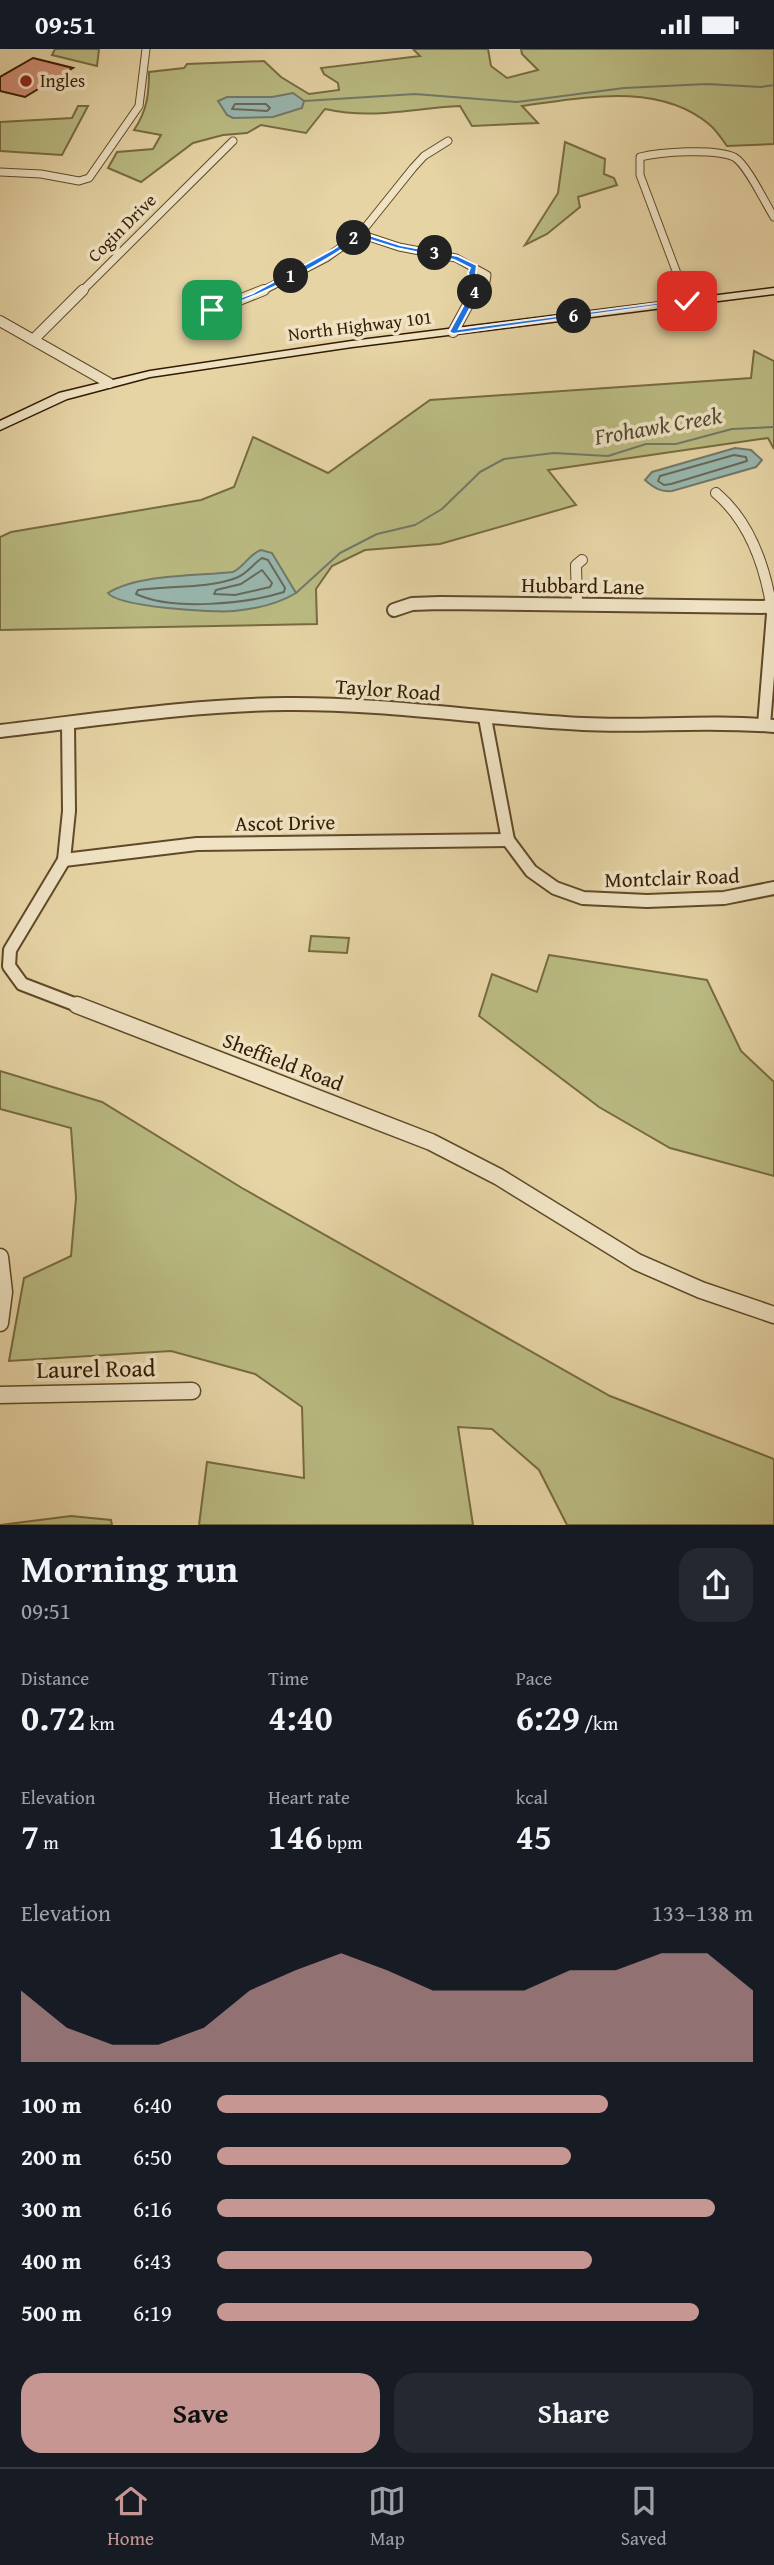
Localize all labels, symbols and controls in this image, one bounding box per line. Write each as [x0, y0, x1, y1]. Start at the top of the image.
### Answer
text: 09:51 [35, 5, 96, 44]
place label: Ingles [40, 67, 85, 94]
marker: Ingles [18, 73, 34, 89]
street label: Cogin Drive [81, 187, 162, 268]
pin: 2 [336, 221, 372, 255]
text: 2 [349, 223, 358, 251]
pin: 3 [418, 235, 452, 271]
text: 3 [430, 238, 439, 266]
pin: 1 [274, 259, 308, 293]
text: 1 [286, 261, 295, 289]
pin [657, 271, 717, 331]
pin: 4 [458, 275, 492, 309]
text: 4 [470, 277, 479, 305]
pin [182, 280, 242, 340]
icon: check [668, 282, 706, 320]
icon: arrive [193, 291, 231, 329]
pin: 6 [556, 299, 592, 333]
text: 6 [569, 301, 578, 329]
street label: North Highway 101 [286, 303, 433, 348]
water label: Frohawk Creek [591, 398, 725, 453]
street label: Hubbard Lane [521, 569, 645, 602]
street label: Taylor Road [334, 670, 442, 709]
street label: Ascot Drive [235, 806, 336, 839]
street label: Montclair Road [604, 860, 741, 895]
street label: Sheffield Road [218, 1024, 349, 1099]
street label: Laurel Road [36, 1350, 156, 1387]
text: Morning run [21, 1540, 238, 1596]
button: share [679, 1548, 753, 1622]
text: 09:51 [21, 1594, 71, 1627]
text: Distance [21, 1664, 89, 1692]
text: Time [268, 1664, 309, 1692]
text: Pace [516, 1664, 552, 1692]
text: 0.72 [21, 1692, 85, 1743]
text: 4:40 [268, 1692, 333, 1743]
text: 6:29 [516, 1692, 580, 1743]
text: km [85, 1709, 115, 1737]
text: /km [580, 1709, 618, 1737]
text: Elevation [21, 1783, 95, 1811]
text: Heart rate [268, 1783, 350, 1811]
text: kcal [516, 1783, 548, 1811]
text: 7 [21, 1811, 39, 1862]
text: 146 [268, 1811, 323, 1862]
text: 45 [516, 1811, 552, 1862]
text: m [39, 1828, 59, 1856]
text: bpm [323, 1828, 363, 1856]
text: Elevation [21, 1896, 111, 1929]
text: 133–138 m [652, 1896, 753, 1929]
text: 100 m [21, 2088, 82, 2121]
text: 6:40 [133, 2088, 172, 2121]
text: 200 m [21, 2140, 82, 2173]
text: 6:50 [133, 2140, 172, 2173]
text: 300 m [21, 2192, 82, 2225]
text: 6:16 [133, 2192, 172, 2225]
text: 400 m [21, 2244, 82, 2277]
text: 6:43 [133, 2244, 172, 2277]
text: 500 m [21, 2296, 82, 2329]
text: 6:19 [133, 2296, 172, 2329]
button: Save [21, 2373, 380, 2453]
button: Share [394, 2373, 753, 2453]
tab: Home [107, 2482, 154, 2552]
tab: Map [368, 2482, 406, 2552]
tab: Saved [621, 2482, 667, 2552]

